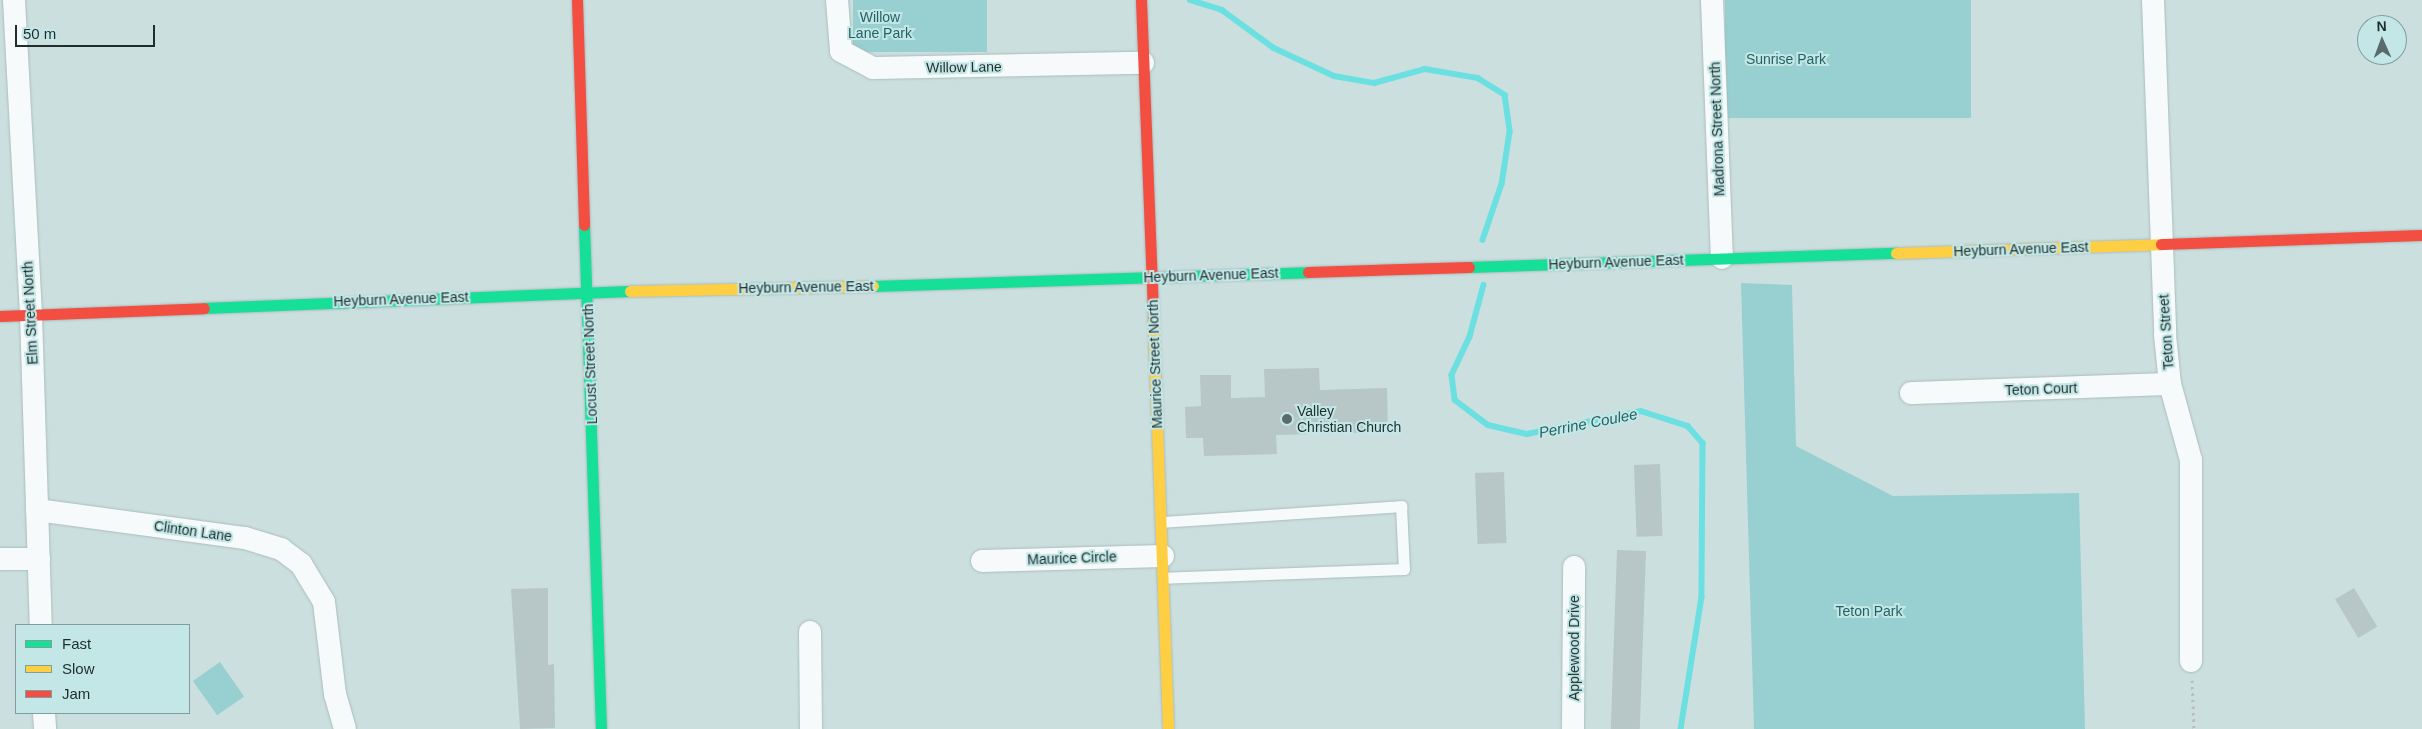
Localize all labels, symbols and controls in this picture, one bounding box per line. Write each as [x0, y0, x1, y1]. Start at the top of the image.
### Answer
park label: Willow Lane Park [848, 9, 912, 41]
scale bar [18, 15, 158, 47]
north arrow [2357, 15, 2407, 65]
text: N [2376, 18, 2387, 34]
text: 50 m [23, 25, 56, 42]
park label: Sunrise Park [1746, 51, 1826, 67]
street label: Willow Lane [926, 58, 1002, 76]
street label: Madrona Street North [1706, 61, 1728, 197]
street label: Heyburn Avenue East [1953, 238, 2089, 260]
street label: Heyburn Avenue East [1548, 251, 1684, 273]
street label: Elm Street North [19, 261, 41, 365]
street label: Heyburn Avenue East [1143, 264, 1279, 286]
street label: Heyburn Avenue East [738, 277, 874, 297]
street label: Heyburn Avenue East [333, 288, 469, 310]
street label: Teton Street [2155, 294, 2177, 370]
street label: Maurice Street North [1144, 299, 1166, 429]
street label: Locust Street North [580, 303, 600, 425]
street label: Teton Court [2005, 379, 2077, 399]
place label: Valley Christian Church [1297, 403, 1401, 436]
water label: Perrine Coulee [1537, 405, 1639, 441]
marker: Valley Christian Church [1281, 413, 1293, 425]
street label: Clinton Lane [153, 517, 233, 545]
street label: Maurice Circle [1027, 548, 1117, 568]
street label: Applewood Drive [1566, 595, 1582, 701]
park label: Teton Park [1836, 603, 1902, 619]
legend [15, 624, 190, 714]
text: Fast [62, 635, 91, 652]
text: Slow [62, 660, 95, 677]
text: Jam [62, 685, 90, 702]

